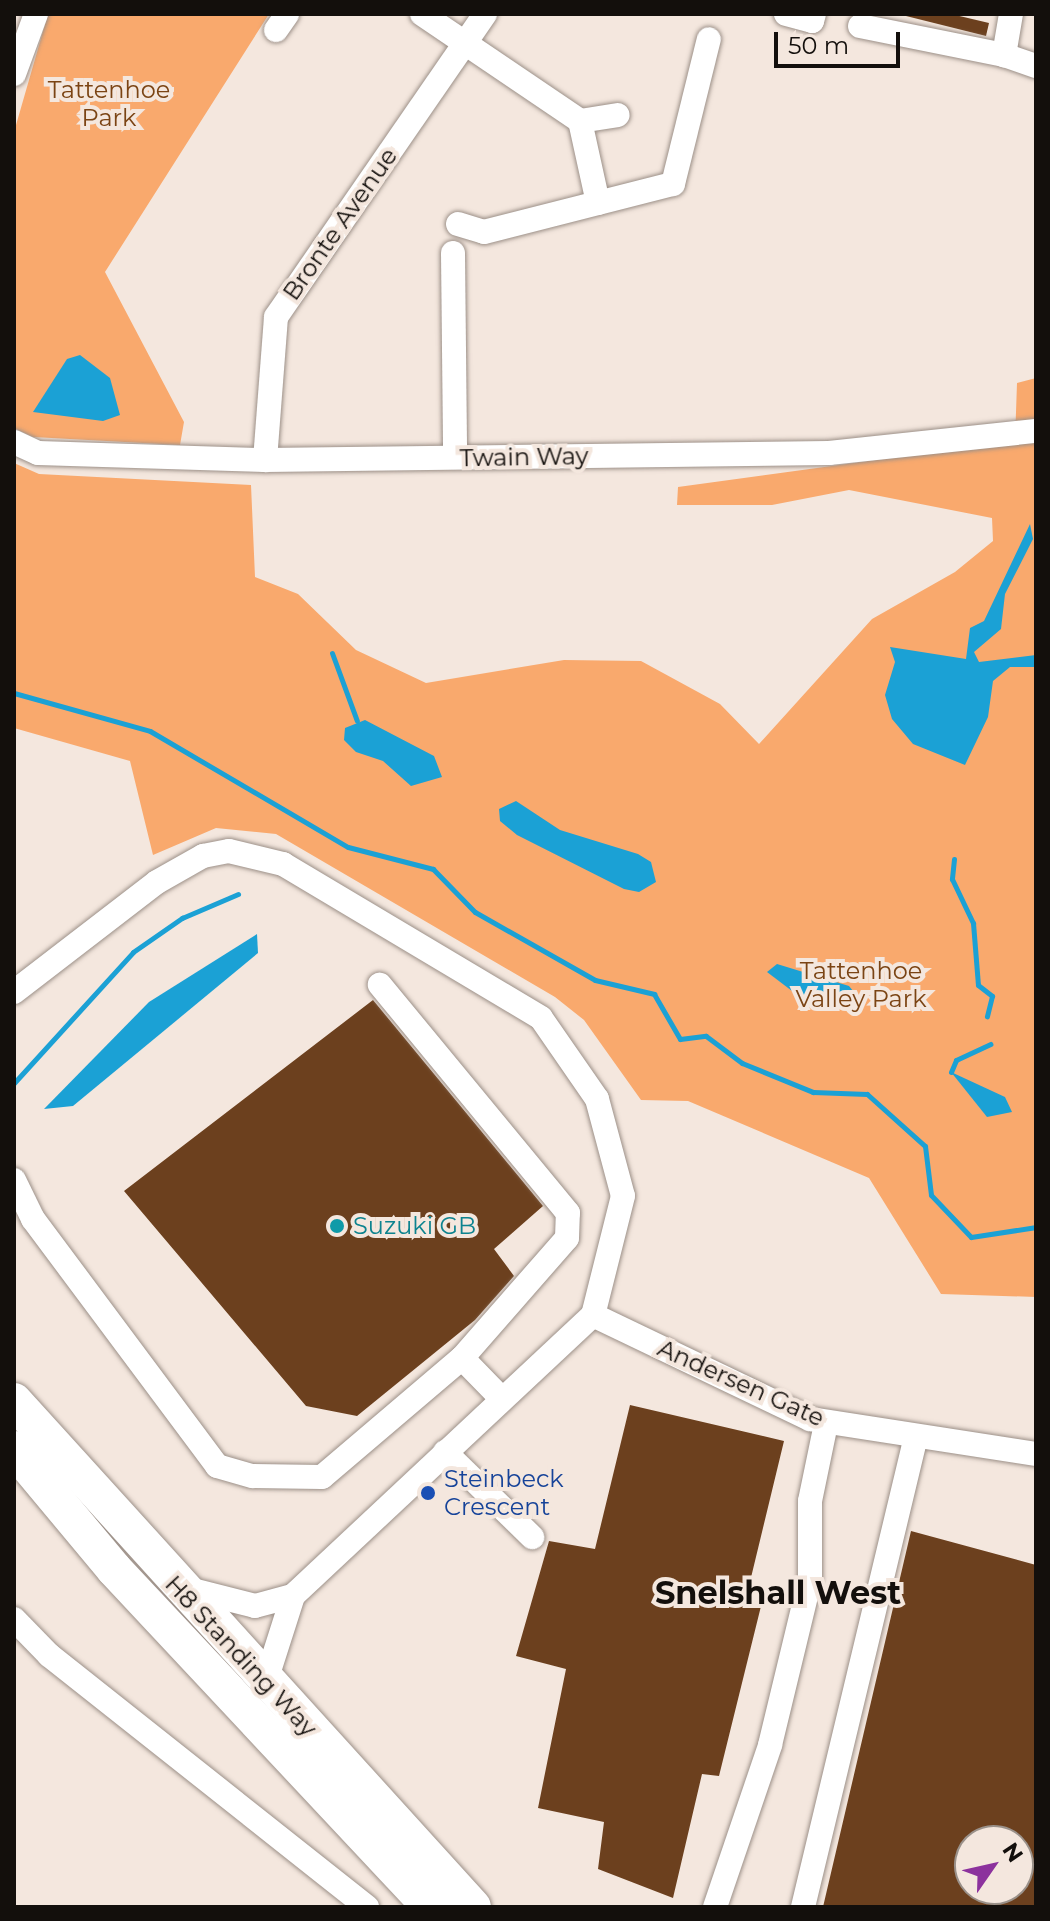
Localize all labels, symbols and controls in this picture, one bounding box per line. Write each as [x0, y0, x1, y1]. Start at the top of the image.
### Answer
scale bar [778, 16, 904, 66]
text: 50 m [788, 31, 849, 60]
park label: Tattenhoe Park [48, 76, 170, 132]
street label: Bronte Avenue [277, 142, 403, 306]
street label: Twain Way [459, 441, 589, 473]
park label: Tattenhoe Valley Park [796, 957, 926, 1013]
place label: Suzuki GB [353, 1212, 476, 1240]
marker: Suzuki GB [328, 1217, 346, 1235]
street label: Andersen Gate [653, 1333, 829, 1433]
place label: Steinbeck Crescent [444, 1465, 564, 1521]
marker: Steinbeck Crescent [419, 1484, 437, 1502]
street label: H8 Standing Way [159, 1570, 323, 1742]
district label: Snelshall West [655, 1574, 901, 1612]
north arrow [954, 1825, 1034, 1905]
text: N [996, 1837, 1029, 1867]

